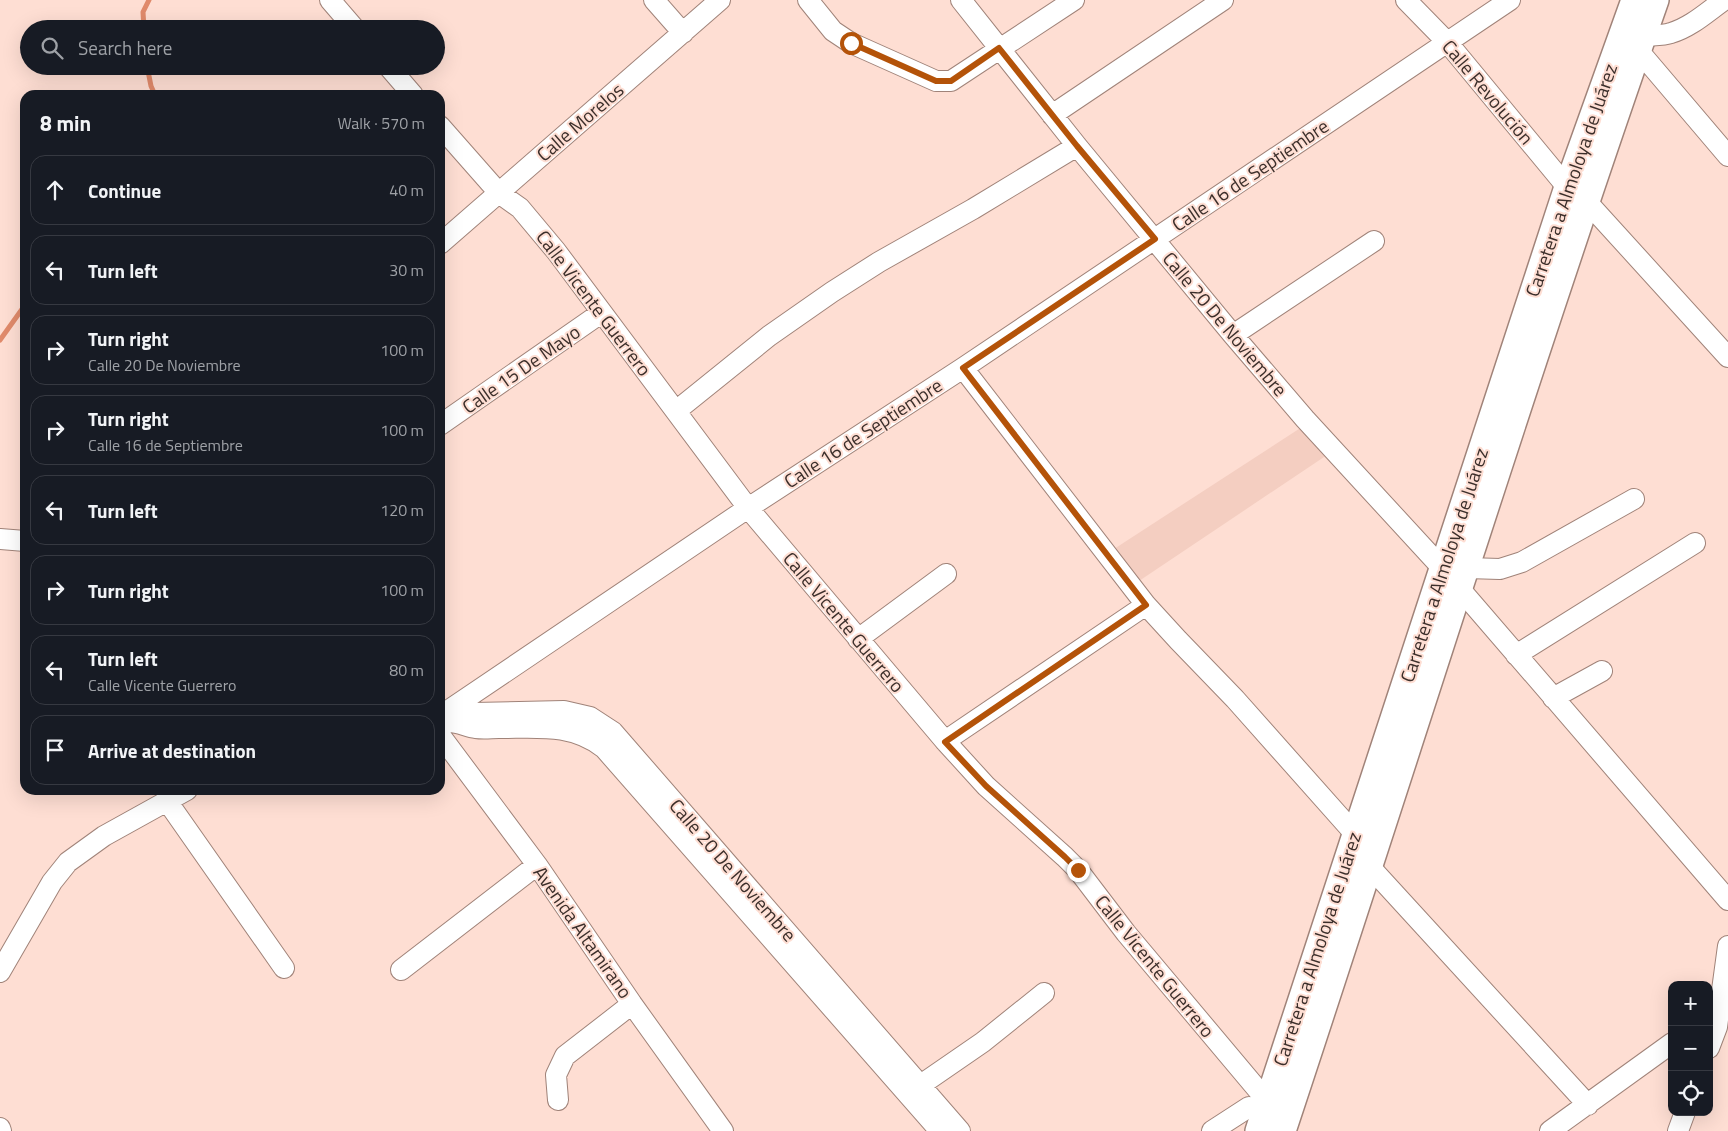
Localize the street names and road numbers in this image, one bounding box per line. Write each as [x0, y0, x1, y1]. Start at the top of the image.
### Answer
street label: Calle Revolución [1436, 33, 1541, 151]
street label: Carretera a Almoloya de Juárez [1517, 59, 1624, 300]
street label: Calle Morelos [530, 75, 630, 168]
street label: Calle 16 de Septiembre [1165, 111, 1334, 238]
street label: Calle Vicente Guerrero [530, 224, 659, 382]
street label: Calle 20 De Noviembre [1156, 245, 1295, 402]
street label: Calle 15 De Mayo [456, 317, 586, 420]
street label: Calle 16 de Septiembre [778, 370, 948, 495]
street label: Carretera a Almoloya de Juárez [1392, 444, 1495, 686]
street label: Calle Vicente Guerrero [777, 545, 912, 699]
street label: Calle 20 De Noviembre [663, 792, 804, 948]
street label: Carretera a Almoloya de Juárez [1265, 828, 1368, 1070]
street label: Avenida Altamirano [527, 860, 640, 1004]
street label: Calle Vicente Guerrero [1089, 888, 1222, 1043]

